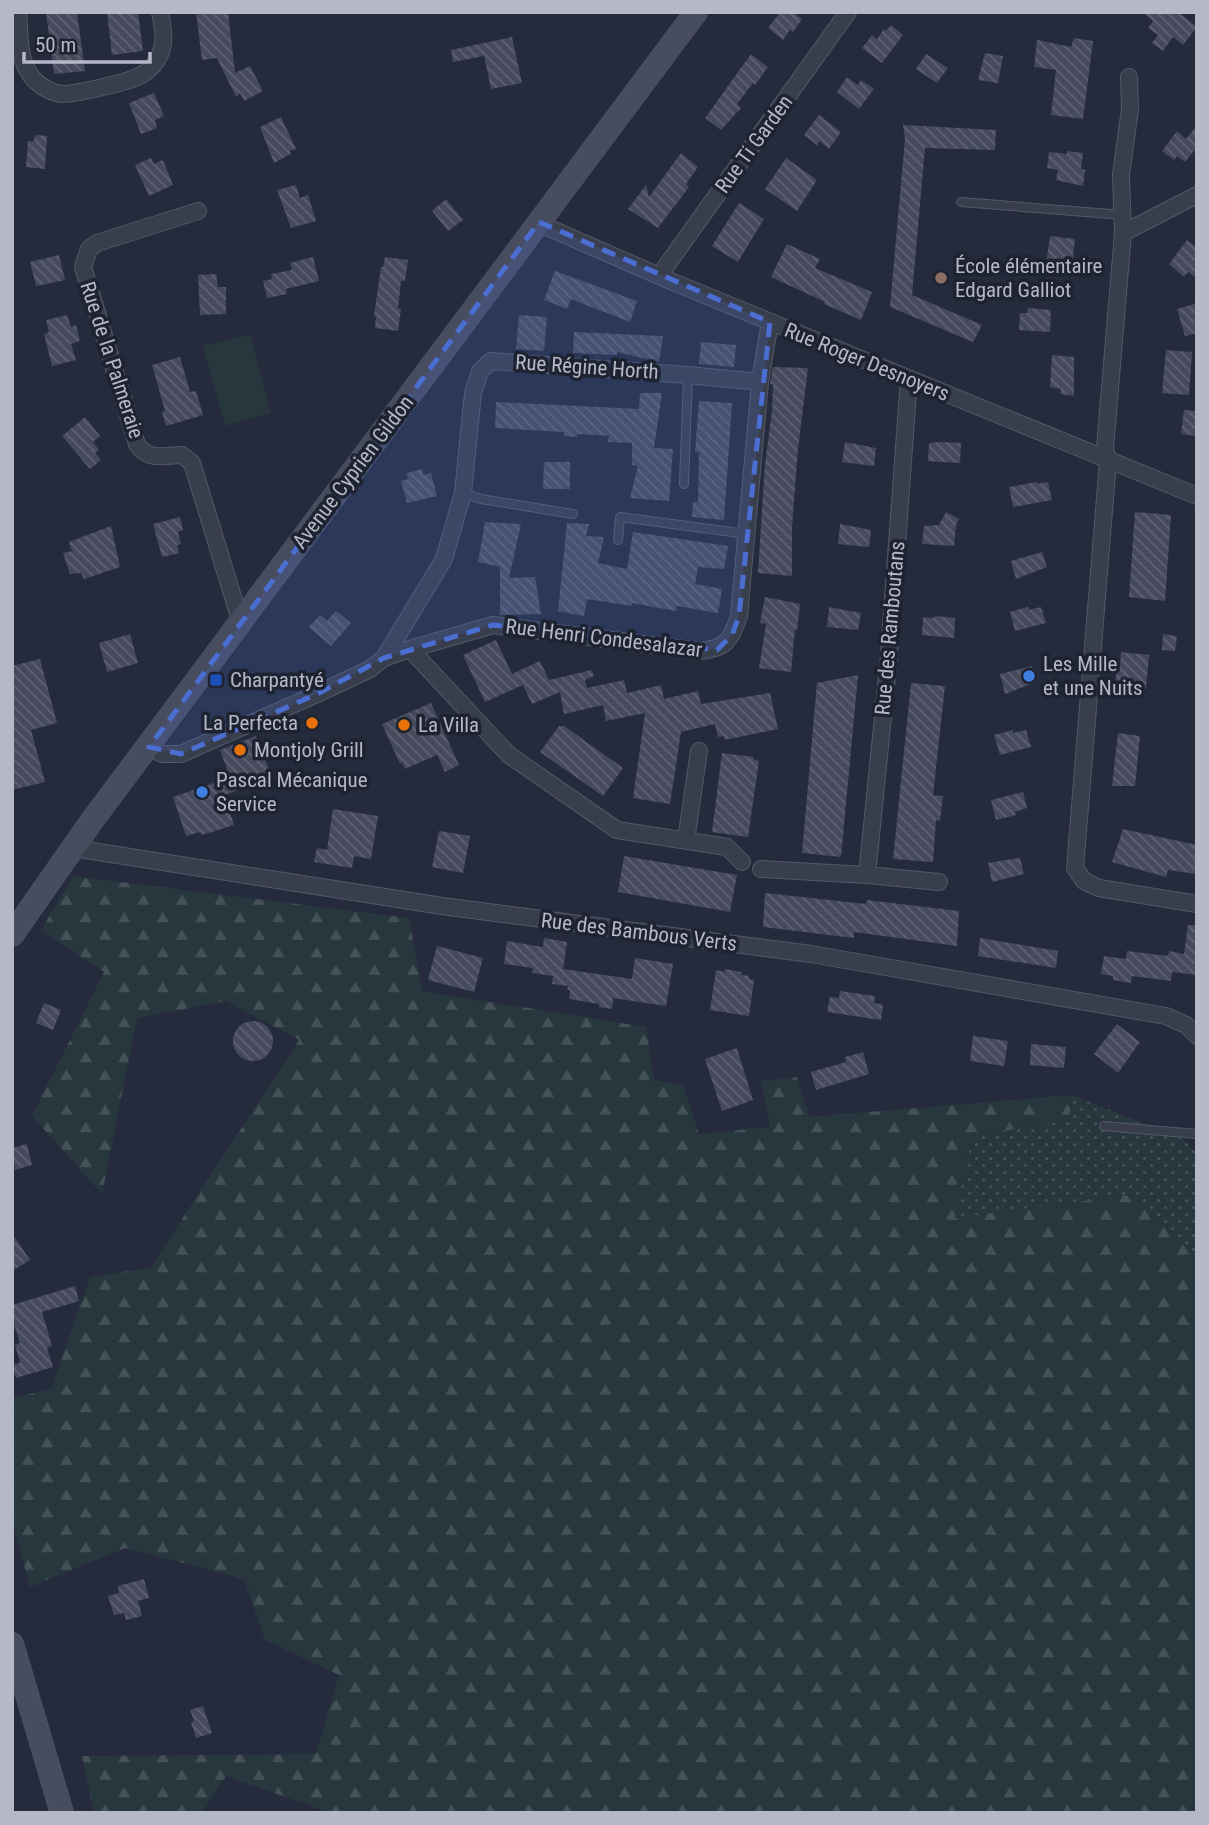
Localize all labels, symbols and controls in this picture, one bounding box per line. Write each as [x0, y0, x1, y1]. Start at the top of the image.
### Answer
scale bar [24, 21, 150, 65]
text: 50 m [35, 33, 76, 57]
street label: Rue Ti Garden [710, 90, 798, 198]
place label: École élémentaire Edgard Galliot [955, 254, 1103, 302]
marker: École élémentaire Edgard Galliot [933, 270, 949, 286]
street label: Rue de la Palmeraie [75, 279, 149, 442]
street label: Rue Roger Desnoyers [781, 318, 953, 406]
street label: Rue Régine Horth [514, 350, 660, 384]
street label: Avenue Cyprien Gildon [288, 391, 418, 553]
street label: Rue des Ramboutans [870, 540, 910, 716]
street label: Rue Henri Condesalazar [504, 614, 704, 662]
place label: Les Mille et une Nuits [1043, 652, 1143, 700]
place label: Charpantyé [230, 668, 324, 692]
marker: Les Mille et une Nuits [1021, 668, 1037, 684]
marker: Charpantyé [208, 672, 224, 688]
place label: La Perfecta [203, 711, 298, 735]
place label: La Villa [418, 713, 479, 737]
marker: La Perfecta [304, 715, 320, 731]
marker: La Villa [396, 717, 412, 733]
place label: Montjoly Grill [254, 738, 364, 762]
marker: Montjoly Grill [232, 742, 248, 758]
place label: Pascal Mécanique Service [216, 768, 368, 816]
marker: Pascal Mécanique Service [194, 784, 210, 800]
street label: Rue des Bambous Verts [540, 908, 738, 956]

